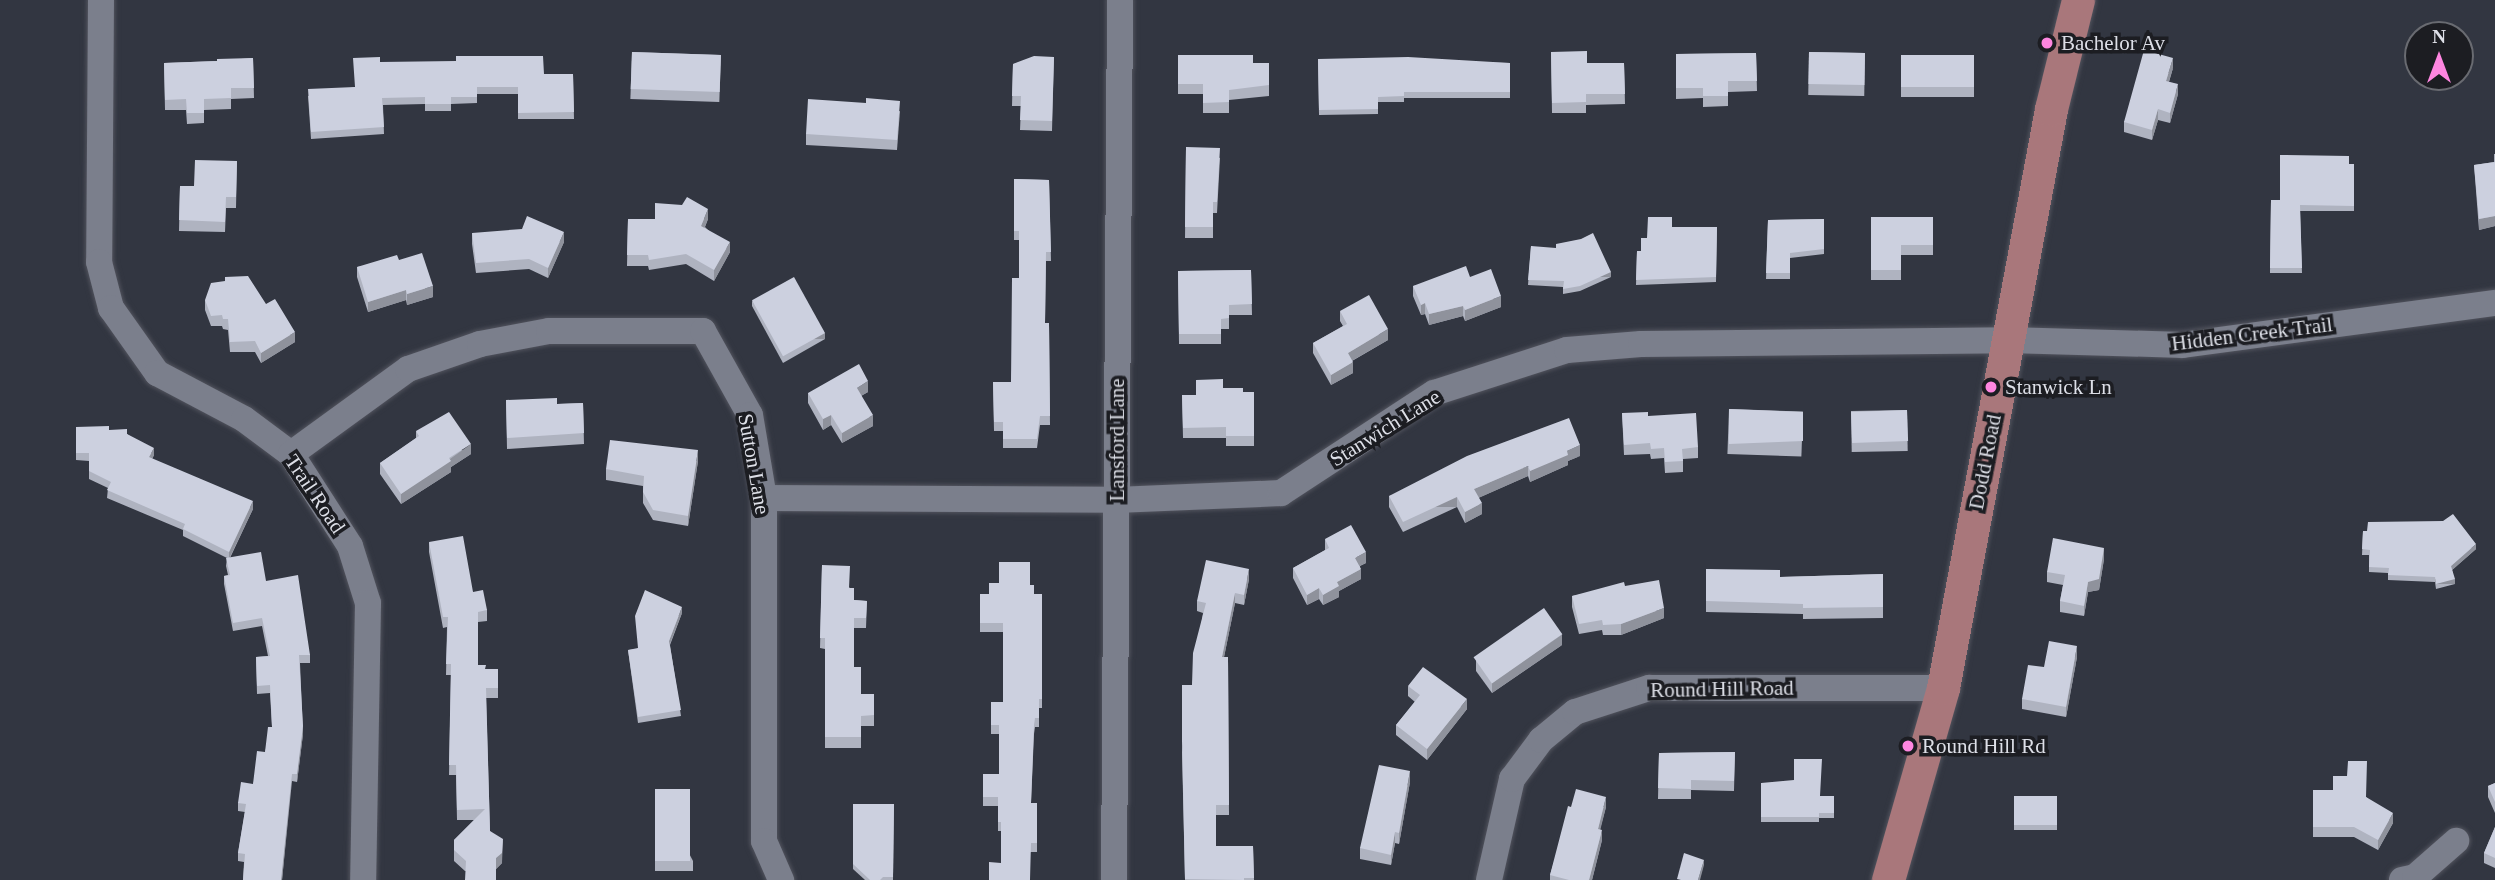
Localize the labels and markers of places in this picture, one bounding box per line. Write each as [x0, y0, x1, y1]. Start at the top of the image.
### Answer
place label: Bachelor Av [2061, 30, 2166, 56]
marker: Bachelor Av [2039, 35, 2055, 51]
place label: Stanwick Ln [2005, 374, 2112, 400]
marker: Stanwick Ln [1983, 379, 1999, 395]
place label: Round Hill Rd [1922, 733, 2046, 759]
marker: Round Hill Rd [1900, 738, 1916, 754]

